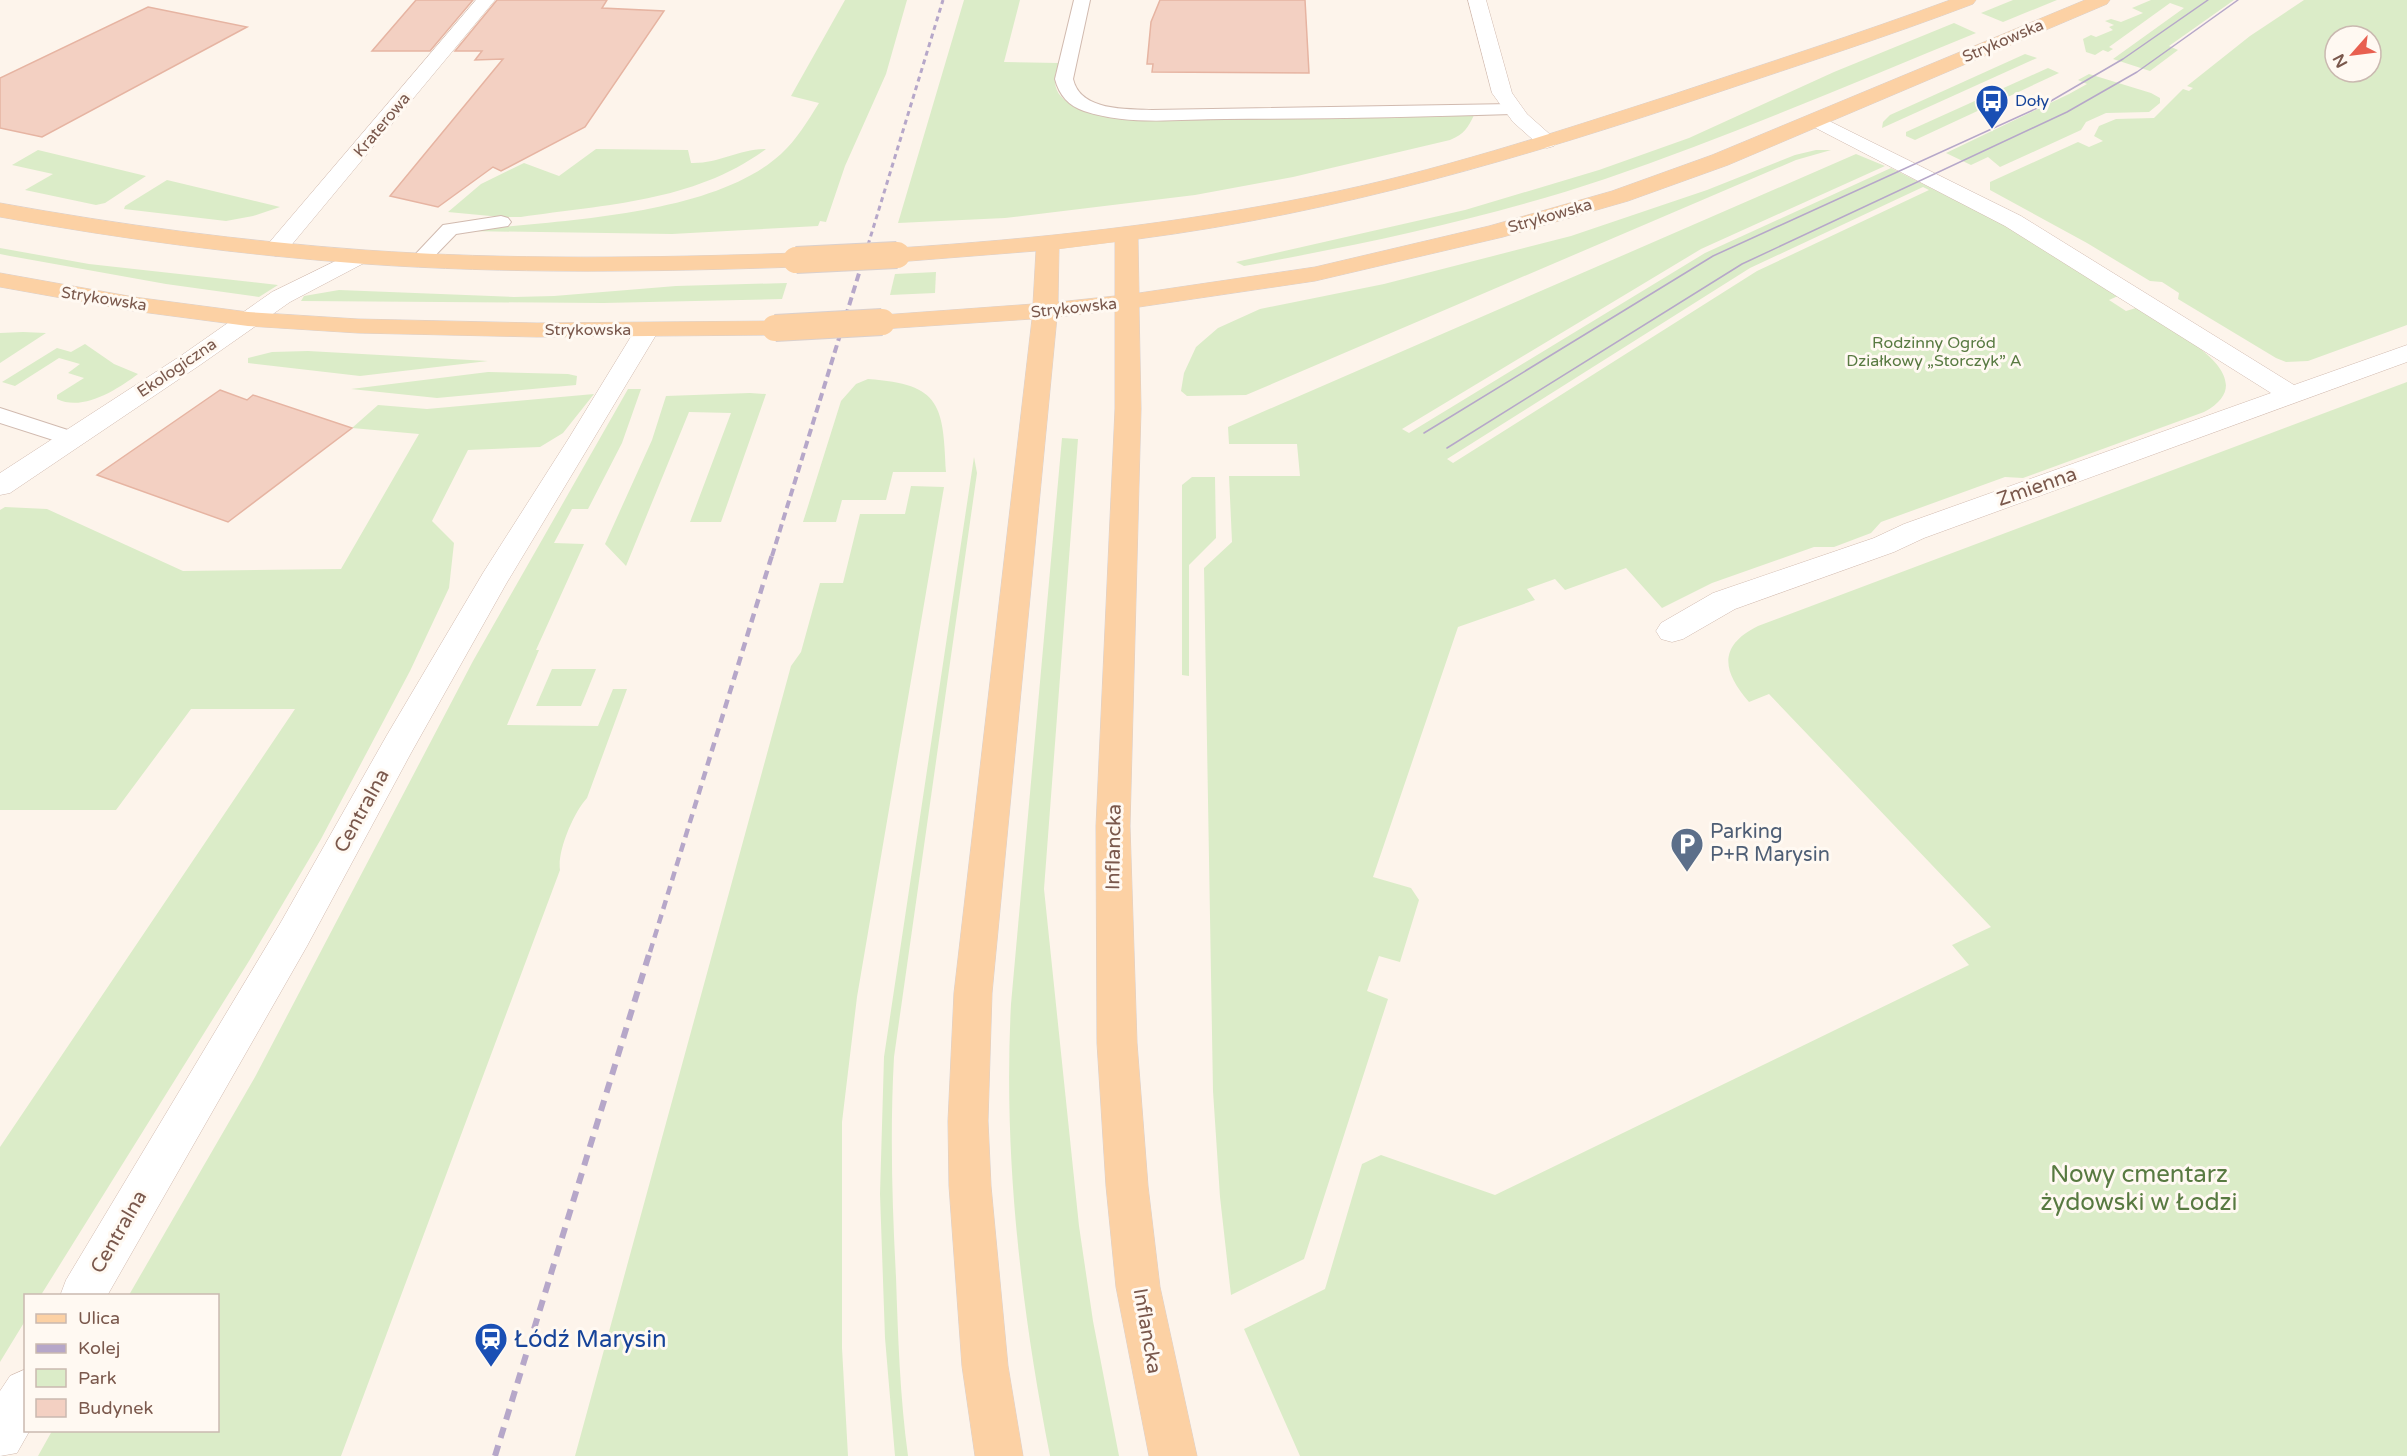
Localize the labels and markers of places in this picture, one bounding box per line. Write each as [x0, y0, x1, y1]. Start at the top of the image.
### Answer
bus stop icon: Doły [1974, 83, 2010, 130]
place label: Doły [2015, 91, 2050, 111]
place label: Parking P+R Marysin [1710, 820, 1830, 867]
parking icon: Parking P+R Marysin [1669, 826, 1705, 873]
station icon: Łódź Marysin [473, 1321, 509, 1368]
place label: Łódź Marysin [514, 1325, 667, 1354]

